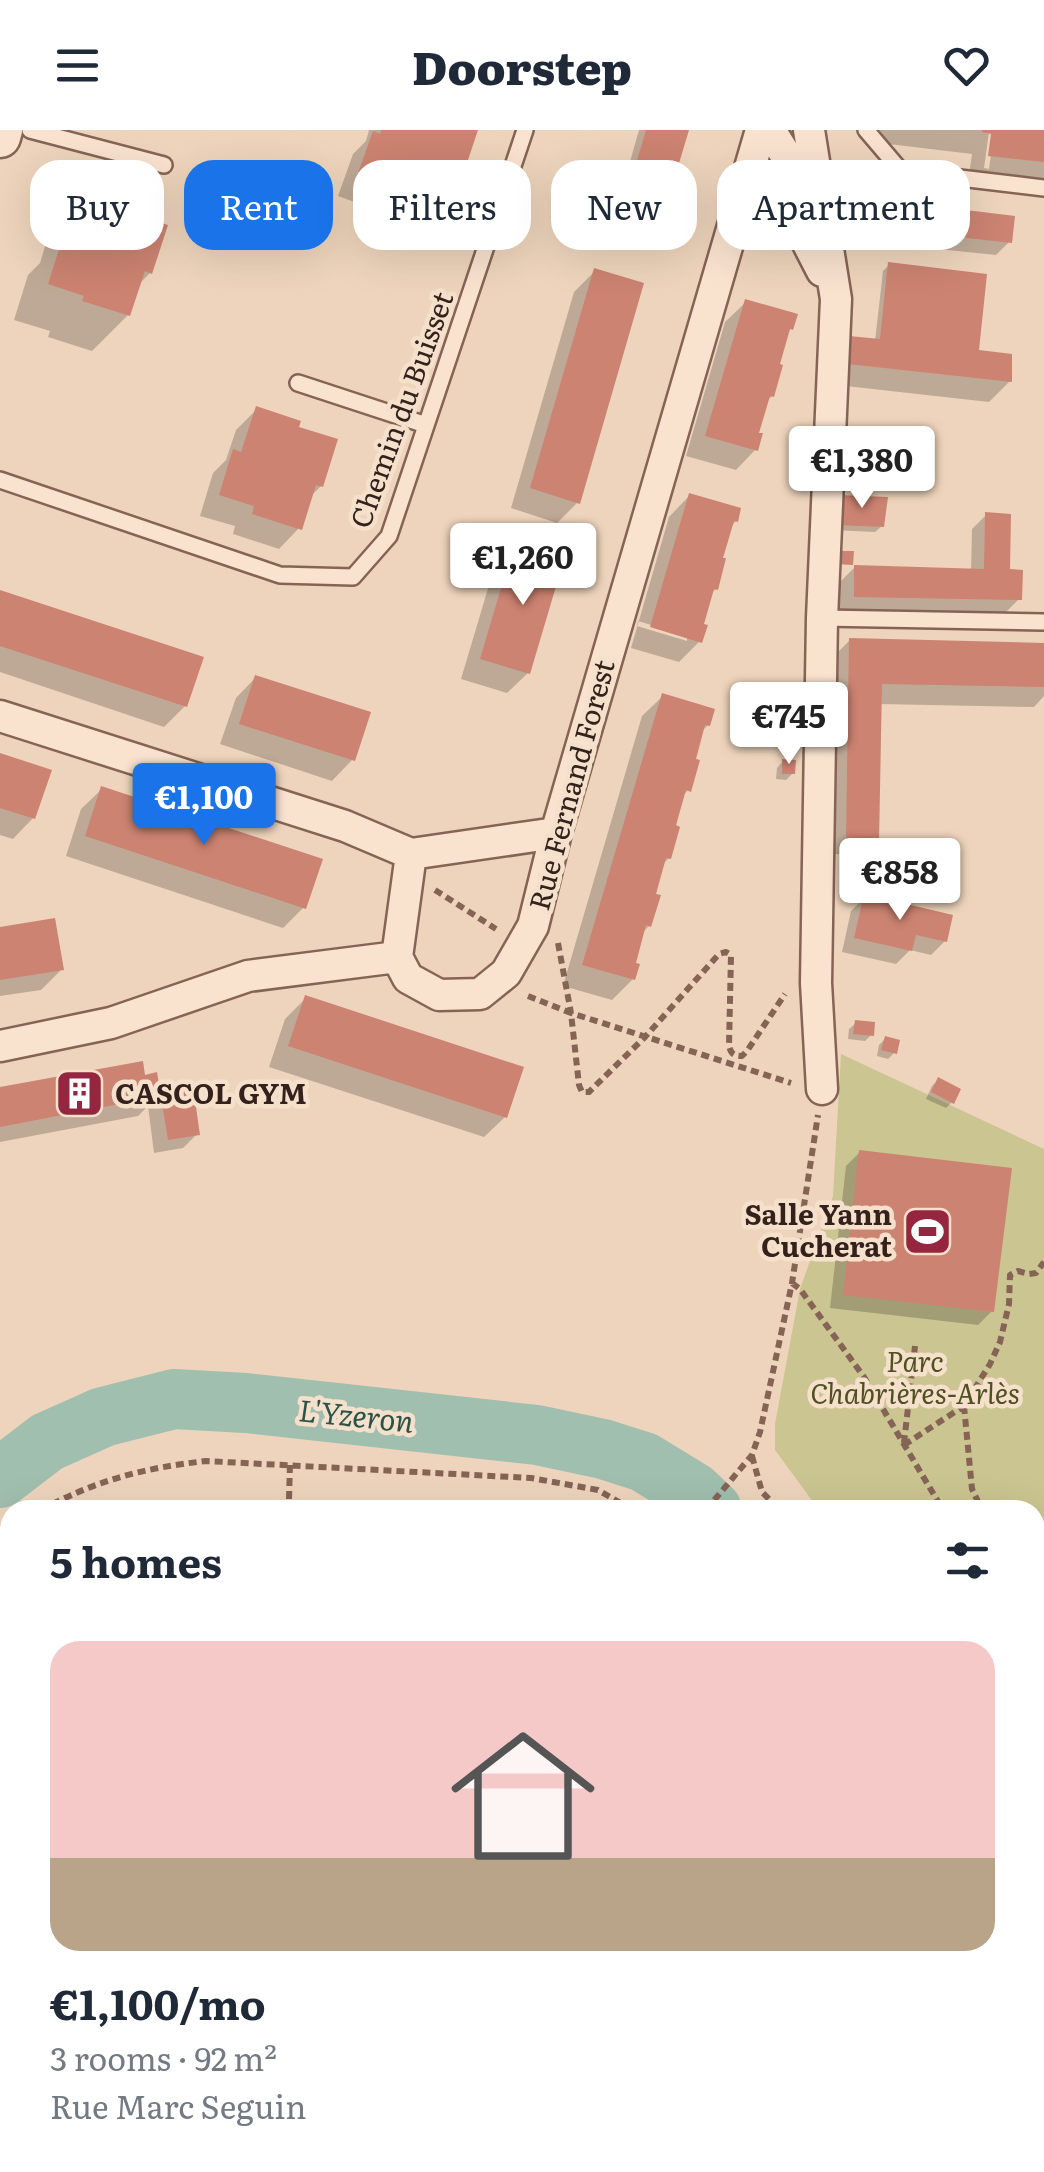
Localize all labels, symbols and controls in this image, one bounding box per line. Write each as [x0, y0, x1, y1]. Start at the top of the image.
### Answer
text: Doorstep [412, 32, 632, 99]
icon: menu [50, 38, 105, 93]
icon: heart [939, 38, 994, 93]
chip: Buy [30, 160, 164, 250]
chip: Rent [184, 160, 333, 250]
chip: Filters [353, 160, 531, 250]
chip: New [551, 160, 697, 250]
chip: Apartment [717, 160, 970, 250]
street label: Chemin du Buisset [338, 285, 463, 533]
pin: €1,380 [781, 426, 943, 511]
text: €1,380 [811, 434, 913, 482]
pin: €1,260 [442, 523, 604, 608]
text: €1,260 [472, 531, 574, 579]
street label: Rue Fernand Forest [516, 654, 624, 915]
pin: €745 [730, 682, 848, 767]
text: €745 [752, 690, 826, 738]
pin: €1,100 [123, 763, 285, 848]
text: €1,100 [155, 771, 253, 819]
pin: €858 [841, 838, 959, 923]
text: €858 [861, 846, 939, 894]
building icon: CASCOL GYM [54, 1068, 106, 1120]
place label: CASCOL GYM [115, 1071, 307, 1113]
place label: Salle Yann Cucherat [745, 1192, 893, 1266]
sports icon: Salle Yann Cucherat [901, 1205, 953, 1257]
park label: Parc Chabrières-Arlès [810, 1339, 1020, 1413]
water label: L'Yzeron [297, 1386, 416, 1442]
text: 5 homes [50, 1529, 222, 1591]
icon: filters [940, 1533, 995, 1588]
icon: home [433, 1706, 613, 1886]
text: €1,100/mo [50, 1971, 266, 2033]
text: 3 rooms · 92 m² [50, 2033, 277, 2081]
text: Rue Marc Seguin [50, 2081, 306, 2129]

